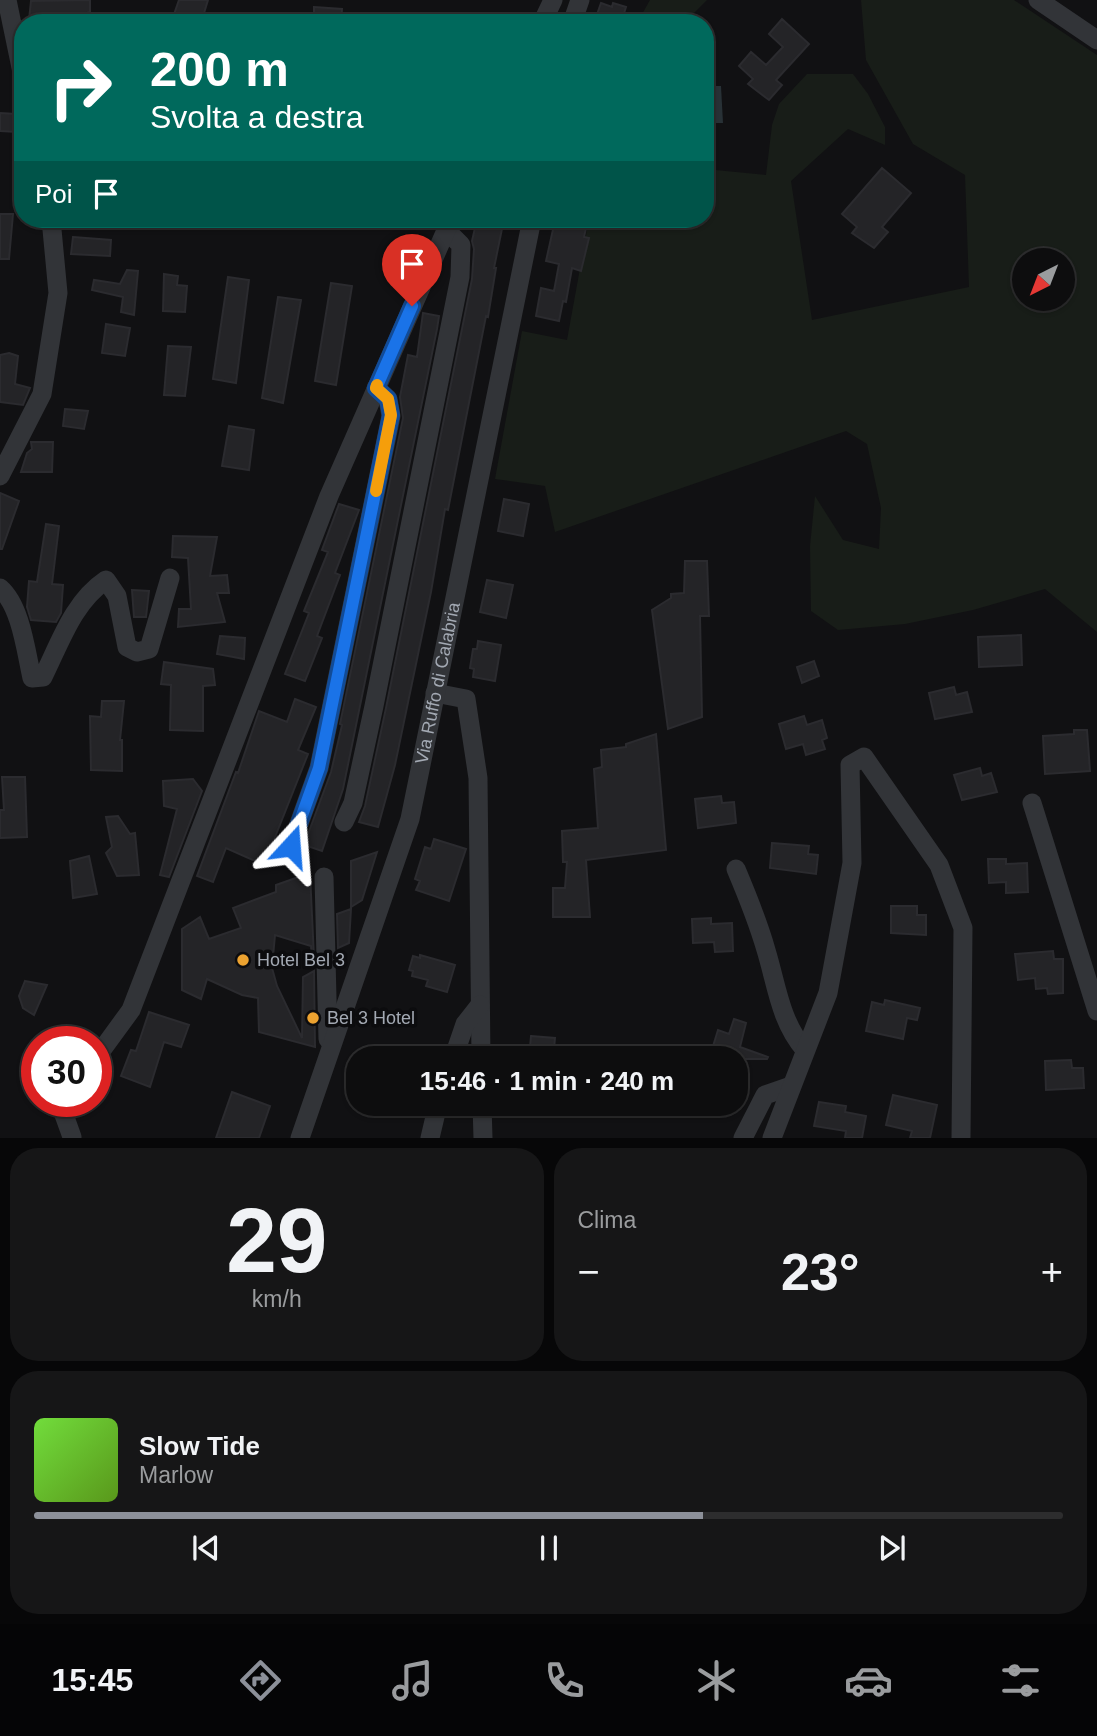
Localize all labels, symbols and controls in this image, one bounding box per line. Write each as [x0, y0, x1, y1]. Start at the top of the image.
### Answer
icon: right [35, 42, 126, 133]
text: 200 m [150, 42, 289, 96]
text: Svolta a destra [150, 99, 363, 135]
icon: arrive [87, 175, 125, 213]
text: Poi [35, 179, 73, 209]
pin [382, 234, 442, 306]
icon: arrive [393, 245, 431, 283]
north arrow [1012, 248, 1074, 312]
map controls [1012, 248, 1075, 311]
street label: Via Ruffo di Calabria [411, 600, 464, 766]
position arrow [254, 809, 328, 883]
place label: Hotel Bel 3 [257, 950, 345, 970]
marker: Hotel Bel 3 [235, 952, 251, 968]
place label: Bel 3 Hotel [327, 1008, 415, 1028]
marker: Bel 3 Hotel [305, 1010, 321, 1026]
speed limit sign: 30 [21, 1026, 112, 1117]
text: 15:46 · 1 min · 240 m [420, 1066, 674, 1096]
text: 29 [226, 1190, 327, 1291]
text: Clima [578, 1207, 636, 1233]
text: 23° [781, 1243, 860, 1301]
text: − [578, 1251, 600, 1293]
text: + [1041, 1251, 1063, 1293]
text: km/h [252, 1286, 302, 1312]
text: Slow Tide [139, 1431, 260, 1461]
text: Marlow [139, 1462, 213, 1488]
icon: previous [187, 1529, 225, 1567]
icon: pause [530, 1529, 568, 1567]
icon: next [873, 1529, 911, 1567]
icon: directions [236, 1656, 285, 1705]
icon: music [388, 1656, 437, 1705]
icon: phone [540, 1656, 589, 1705]
icon: climate [692, 1656, 741, 1705]
icon: car [844, 1656, 893, 1705]
icon: filters [996, 1656, 1045, 1705]
text: 15:45 [52, 1662, 133, 1698]

